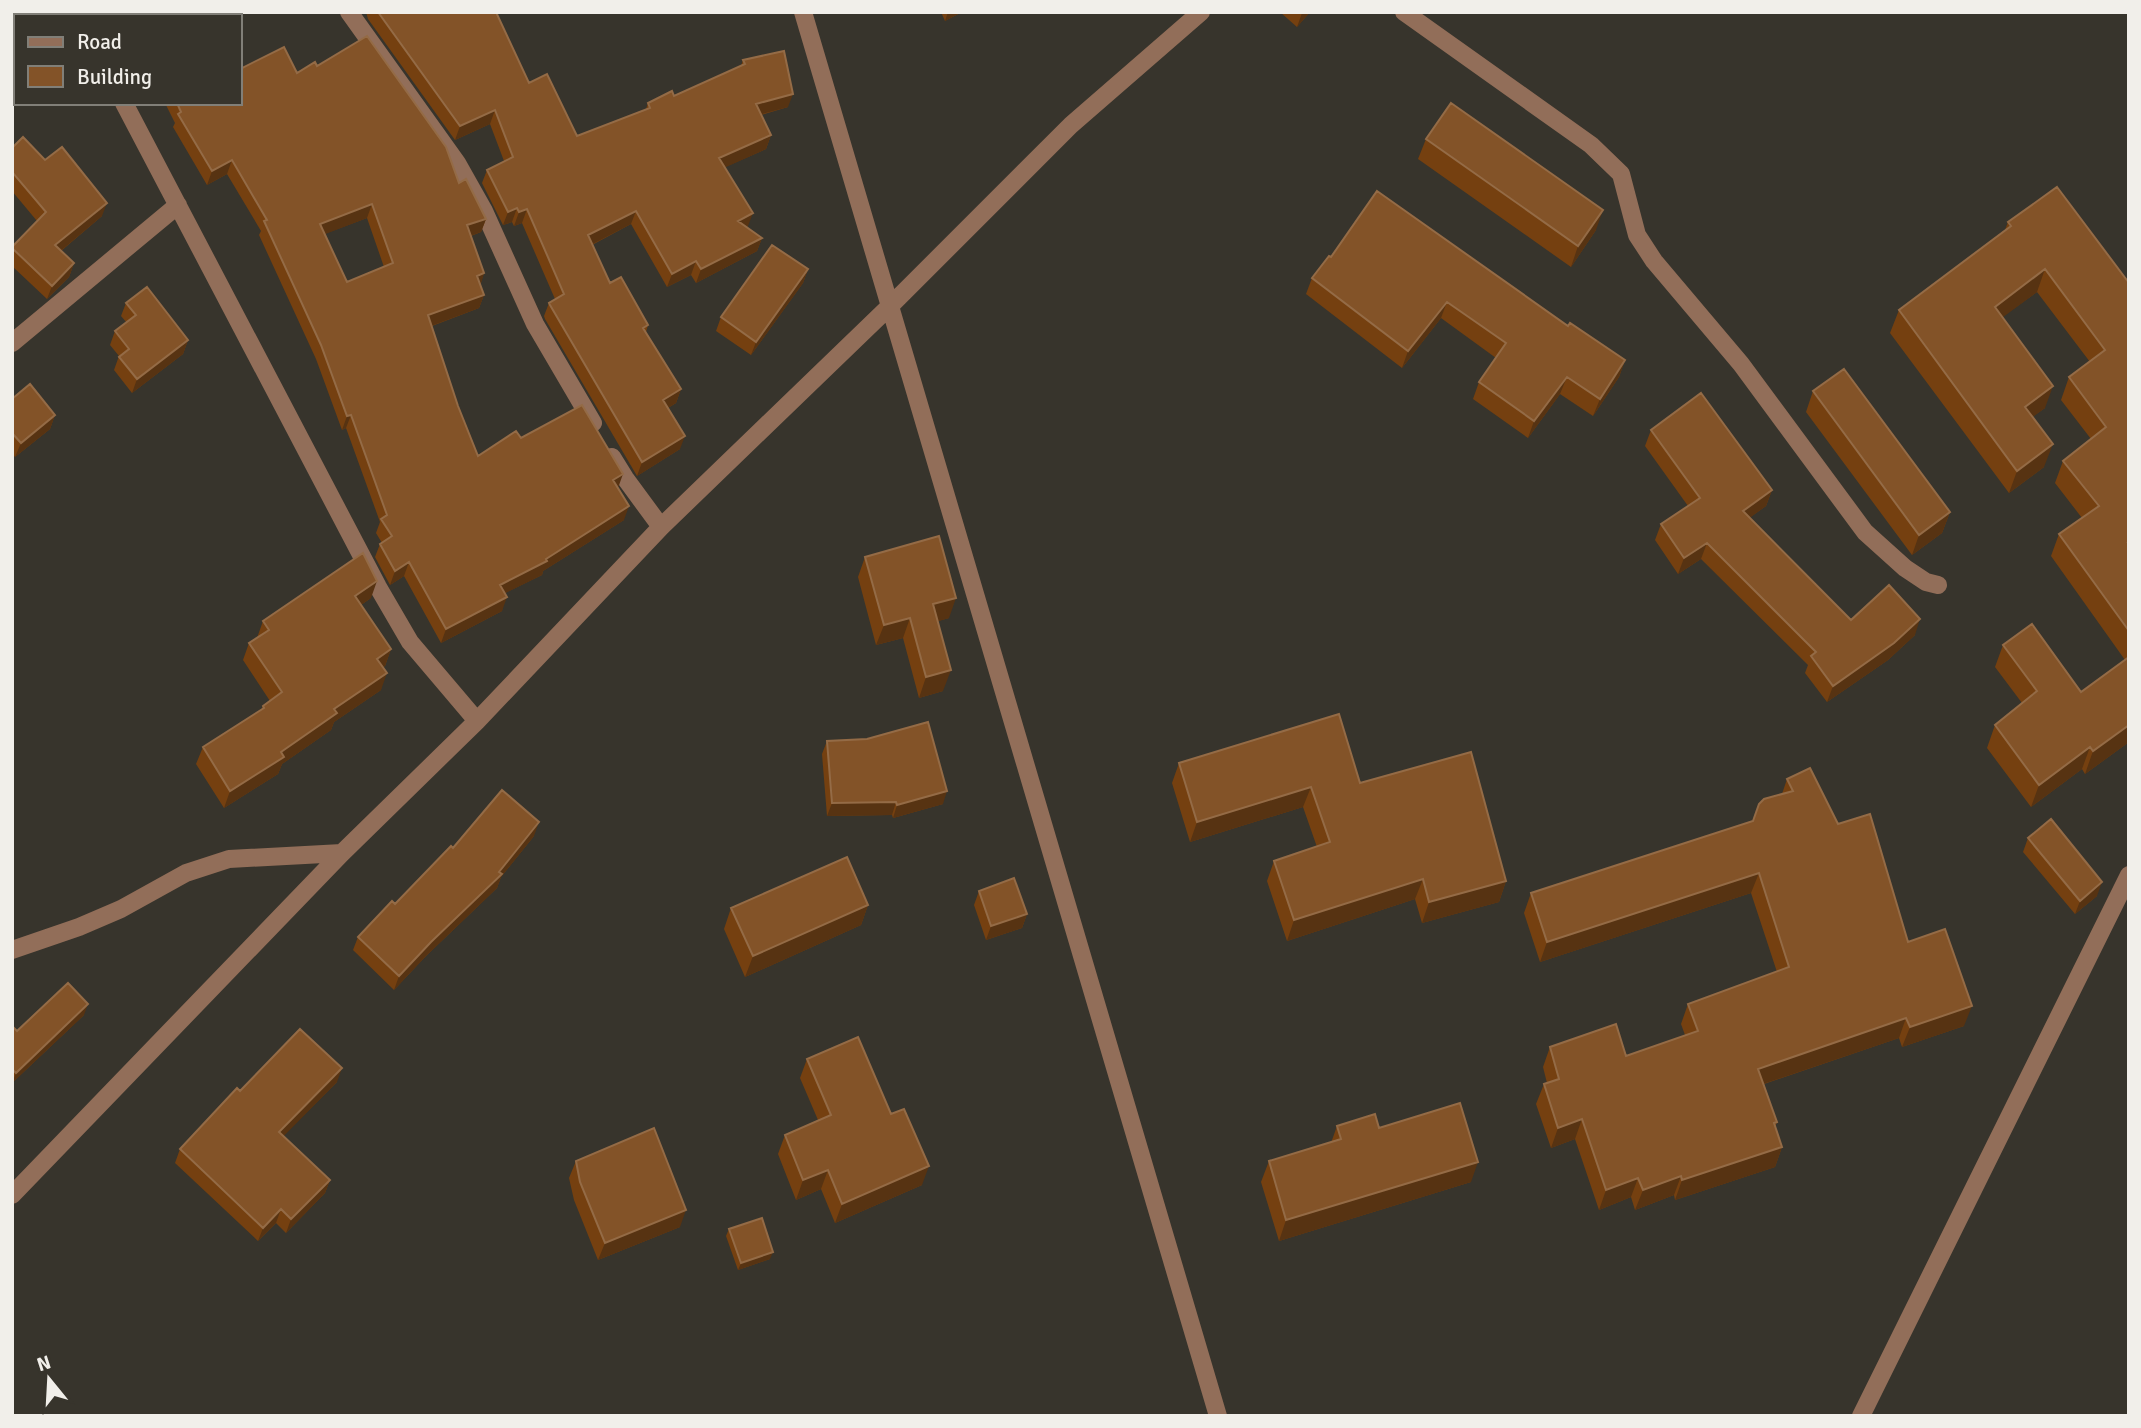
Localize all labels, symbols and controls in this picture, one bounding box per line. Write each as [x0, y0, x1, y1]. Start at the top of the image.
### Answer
legend [14, 14, 242, 105]
text: Road [77, 29, 122, 55]
text: Building [77, 64, 152, 90]
north arrow [14, 1344, 84, 1414]
text: N [34, 1350, 54, 1377]

